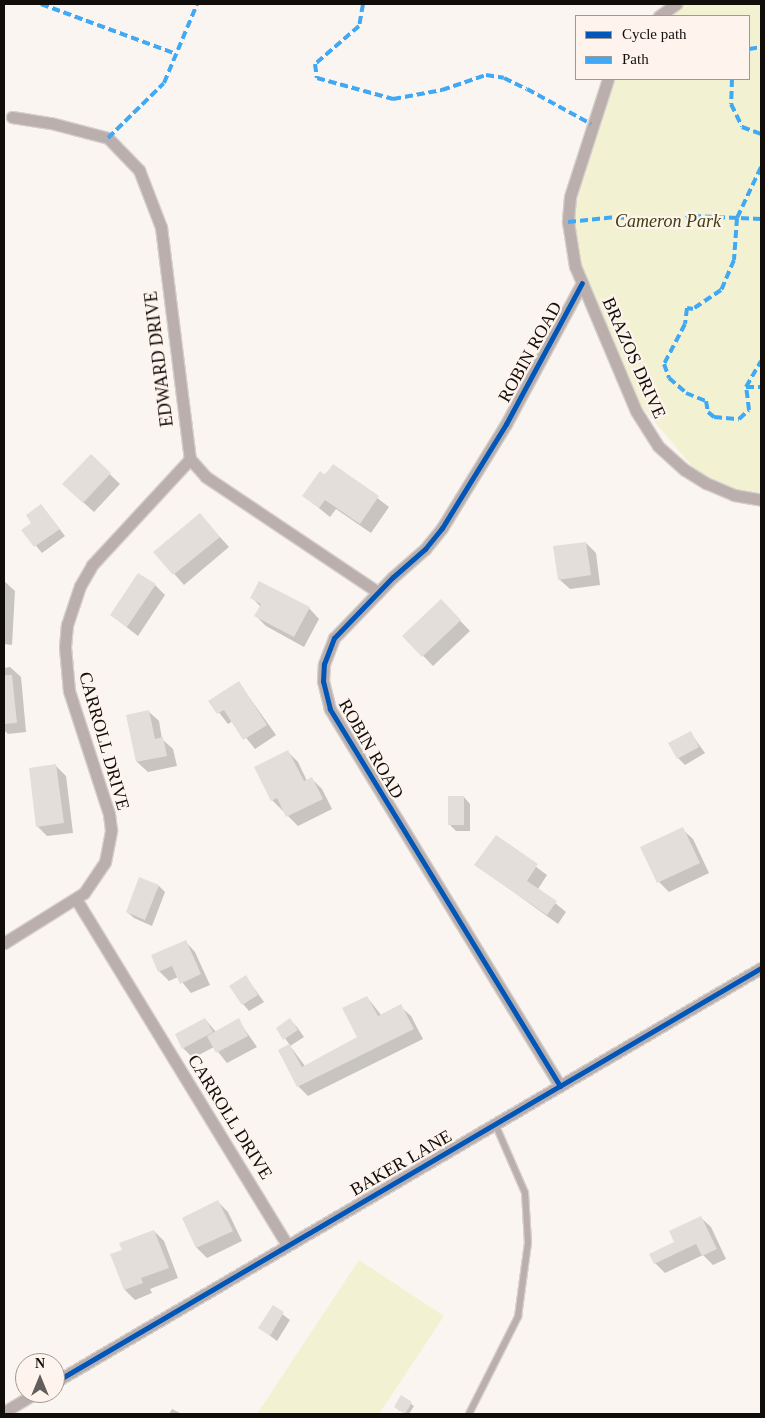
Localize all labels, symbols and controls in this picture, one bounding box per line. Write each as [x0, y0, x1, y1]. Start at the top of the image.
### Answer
legend [575, 15, 750, 80]
text: Cycle path [622, 26, 687, 42]
text: Path [622, 51, 649, 67]
park label: Cameron Park [615, 210, 721, 232]
street label: EDWARD DRIVE [140, 290, 178, 428]
street label: BRAZOS DRIVE [598, 294, 670, 422]
street label: ROBIN ROAD [494, 298, 566, 406]
street label: CARROLL DRIVE [74, 669, 134, 813]
street label: ROBIN ROAD [334, 695, 408, 803]
street label: CARROLL DRIVE [183, 1050, 277, 1184]
street label: BAKER LANE [346, 1125, 456, 1201]
north arrow [15, 1353, 65, 1403]
text: N [35, 1356, 45, 1371]

